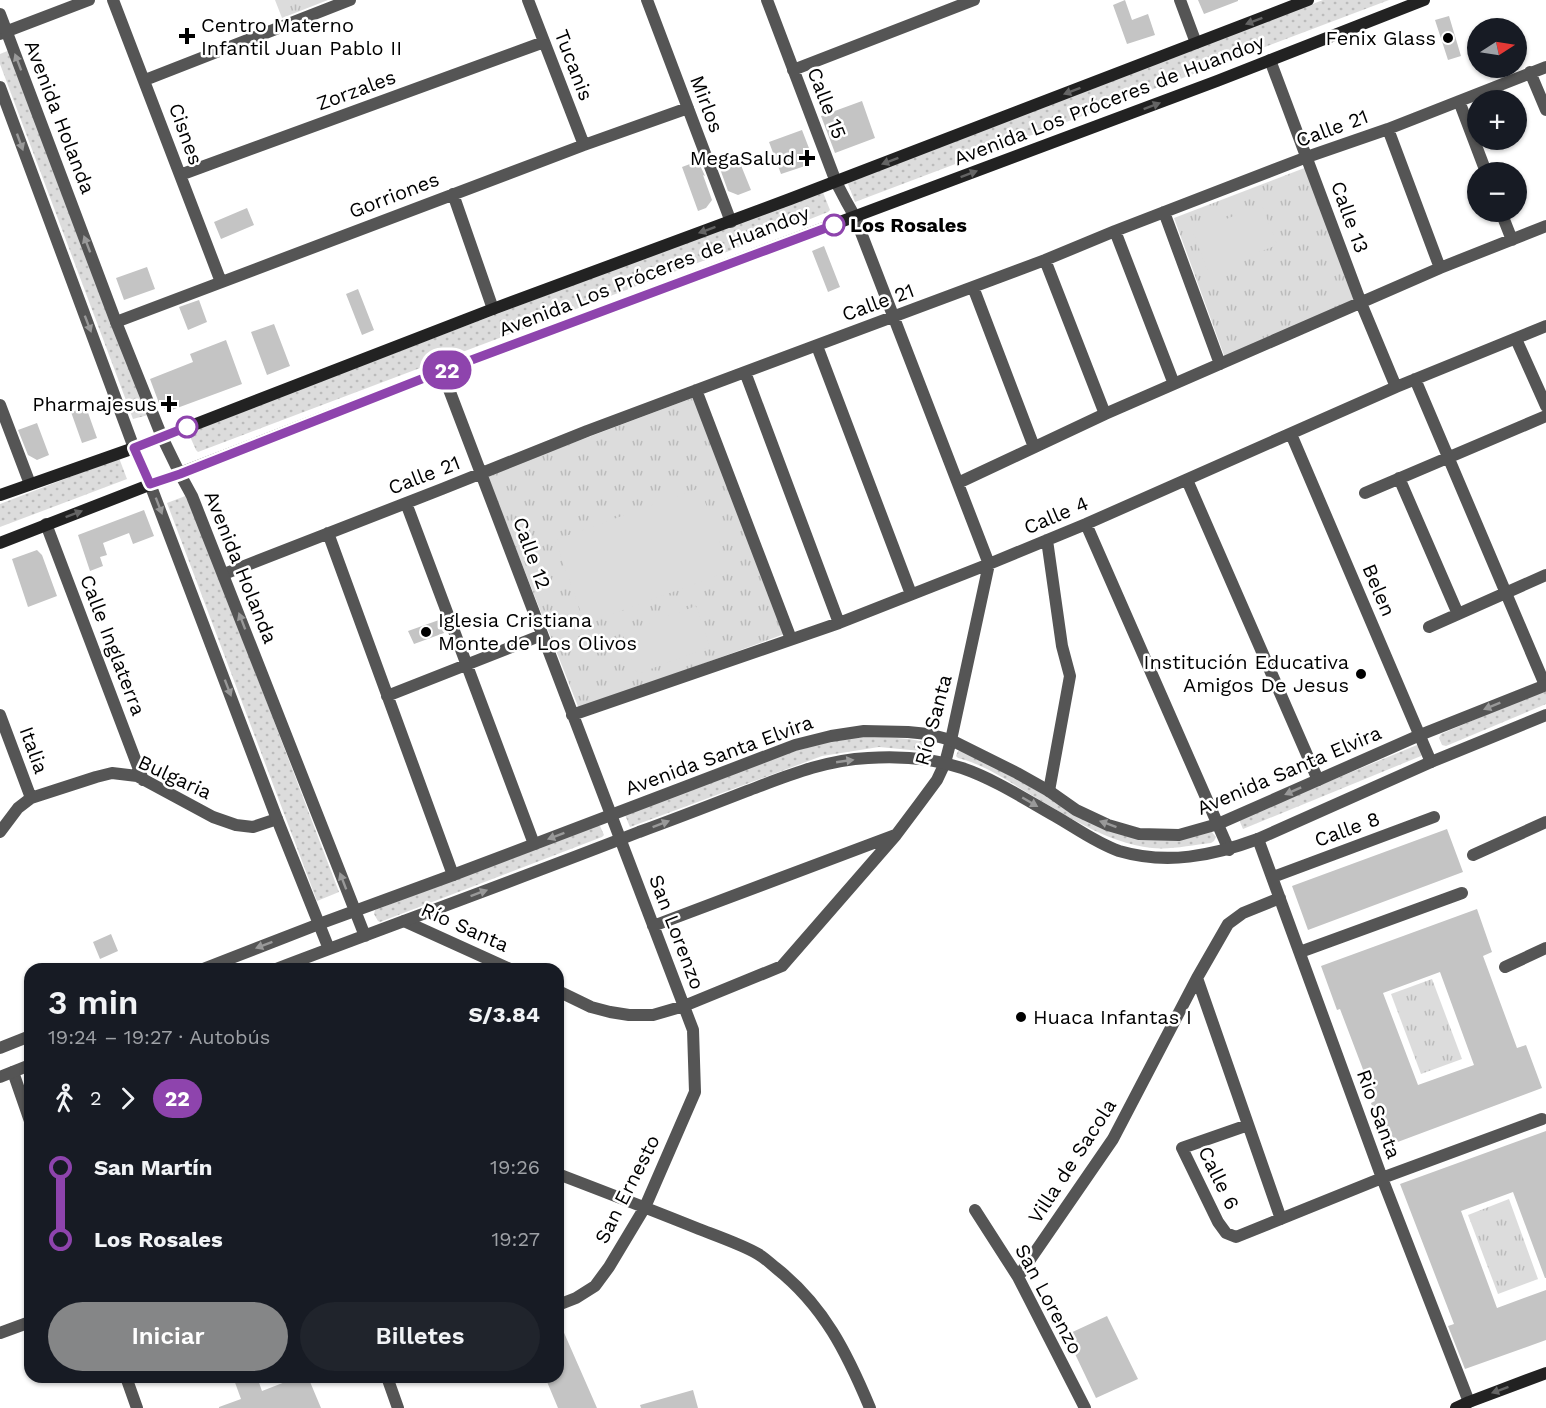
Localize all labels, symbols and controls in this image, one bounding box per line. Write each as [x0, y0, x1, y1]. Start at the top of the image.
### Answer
place label: Centro Materno Infantil Juan Pablo II [201, 13, 402, 60]
one-way arrow [1244, 16, 1262, 26]
north arrow [1467, 18, 1527, 78]
map controls [1467, 18, 1527, 222]
street label: Tucanis [550, 26, 598, 104]
place label: Fenix Glass [1326, 26, 1436, 50]
marker: Centro Materno Infantil Juan Pablo II [178, 27, 196, 45]
street label: Avenida Los Próceres de Huandoy [950, 29, 1268, 171]
marker: Fenix Glass [1441, 31, 1455, 45]
street label: Avenida Holanda [20, 37, 100, 197]
one-way arrow [13, 53, 22, 71]
street label: Calle 15 [802, 64, 852, 142]
street label: Zorzales [313, 65, 399, 115]
street label: Mirlos [685, 72, 729, 136]
one-way arrow [1062, 86, 1080, 96]
button: + [1467, 90, 1527, 150]
street label: Cisnes [164, 100, 208, 168]
one-way arrow [1143, 100, 1161, 110]
street label: Calle 21 [1293, 104, 1371, 152]
one-way arrow [15, 133, 25, 151]
place label: MegaSalud [690, 146, 795, 170]
marker: MegaSalud [800, 151, 814, 165]
one-way arrow [880, 156, 898, 166]
button: − [1467, 162, 1527, 222]
street label: Gorriones [346, 167, 442, 223]
one-way arrow [960, 169, 978, 178]
street label: Calle 13 [1326, 178, 1374, 256]
street label: Avenida Los Próceres de Huandoy [495, 200, 813, 342]
place label: Los Rosales [850, 213, 967, 237]
marker: Los Rosales [823, 214, 845, 236]
one-way arrow [698, 226, 716, 236]
one-way arrow [81, 235, 91, 253]
street label: Calle 21 [839, 278, 917, 326]
one-way arrow [83, 316, 93, 334]
line badge: 22 [420, 350, 474, 389]
text: 22 [434, 358, 460, 383]
place label: Pharmajesus [32, 392, 157, 416]
marker: Pharmajesus [162, 397, 176, 411]
unlabelled marker [176, 416, 198, 438]
street label: Calle 21 [385, 450, 463, 500]
street label: Avenida Holanda [199, 487, 283, 647]
street label: Calle 4 [1020, 491, 1092, 539]
one-way arrow [155, 497, 164, 515]
one-way arrow [65, 508, 83, 518]
street label: Calle 12 [508, 514, 556, 592]
street label: Belen [1357, 560, 1401, 620]
street label: Calle Inglaterra [75, 571, 151, 719]
place label: Iglesia Cristiana Monte de Los Olivos [438, 608, 637, 655]
one-way arrow [237, 612, 246, 630]
marker: Iglesia Cristiana Monte de Los Olivos [419, 625, 433, 639]
place label: Institución Educativa Amigos De Jesus [1144, 650, 1349, 697]
marker: Institución Educativa Amigos De Jesus [1354, 667, 1368, 681]
street label: Río Santa [909, 672, 957, 768]
one-way arrow [223, 680, 233, 698]
one-way arrow [1482, 701, 1500, 711]
street label: Avenida Santa Elvira [622, 710, 816, 800]
street label: Avenida Santa Elvira [1193, 720, 1385, 820]
street label: Italia [14, 723, 54, 777]
street label: Bulgaria [134, 750, 216, 804]
one-way arrow [836, 756, 855, 765]
one-way arrow [1284, 787, 1302, 796]
one-way arrow [1022, 797, 1039, 807]
street label: Calle 8 [1311, 806, 1383, 852]
one-way arrow [652, 819, 670, 828]
one-way arrow [1099, 819, 1117, 828]
one-way arrow [547, 832, 565, 841]
street label: San Lorenzo [644, 871, 710, 993]
one-way arrow [338, 872, 347, 890]
one-way arrow [470, 888, 488, 898]
street label: Río Santa [418, 897, 512, 957]
one-way arrow [255, 940, 273, 950]
text: 3 min [48, 983, 138, 1022]
text: S/3.84 [468, 1002, 540, 1027]
place label: Huaca Infantas I [1033, 1005, 1192, 1029]
marker: Huaca Infantas I [1014, 1010, 1028, 1024]
text: 19:24 – 19:27 · Autobús [48, 1025, 270, 1049]
street label: Rio Santa [1352, 1066, 1406, 1162]
icon: walk [48, 1082, 81, 1115]
icon: forward [111, 1082, 144, 1115]
text: 2 [90, 1086, 102, 1110]
text: 22 [165, 1086, 190, 1111]
street label: Villa de Sacola [1023, 1094, 1121, 1228]
street label: San Ernesto [589, 1131, 665, 1247]
street label: Calle 6 [1193, 1142, 1245, 1214]
text: San Martín [94, 1155, 212, 1180]
text: 19:26 [490, 1155, 540, 1179]
text: Los Rosales [94, 1227, 223, 1252]
text: 19:27 [491, 1227, 540, 1251]
street label: San Lorenzo [1010, 1240, 1088, 1358]
button: Iniciar [48, 1302, 288, 1371]
button: Billetes [300, 1302, 540, 1371]
one-way arrow [1491, 1385, 1509, 1395]

